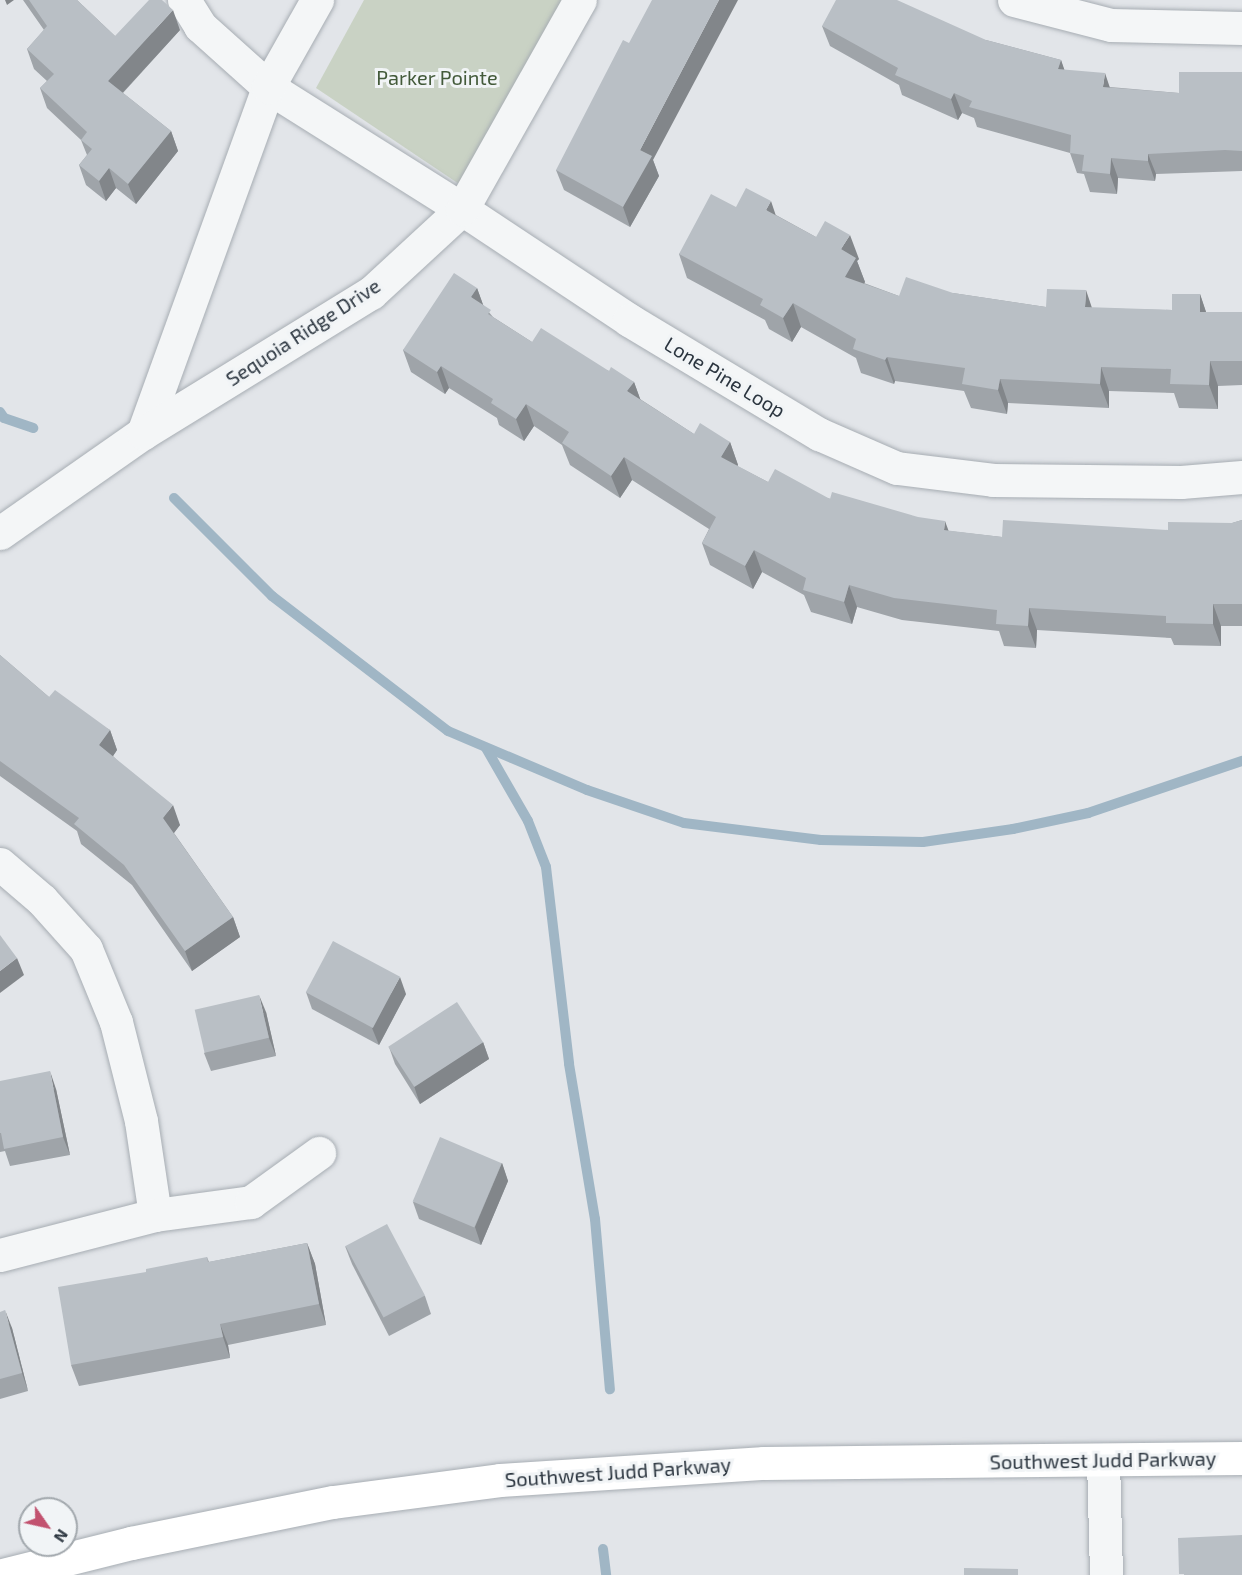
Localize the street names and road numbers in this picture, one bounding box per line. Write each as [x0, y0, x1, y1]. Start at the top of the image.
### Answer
street label: Sequoia Ridge Drive [221, 273, 385, 391]
street label: Lone Pine Loop [660, 332, 790, 422]
street label: Southwest Judd Parkway [989, 1446, 1217, 1474]
street label: Southwest Judd Parkway [504, 1452, 732, 1492]

